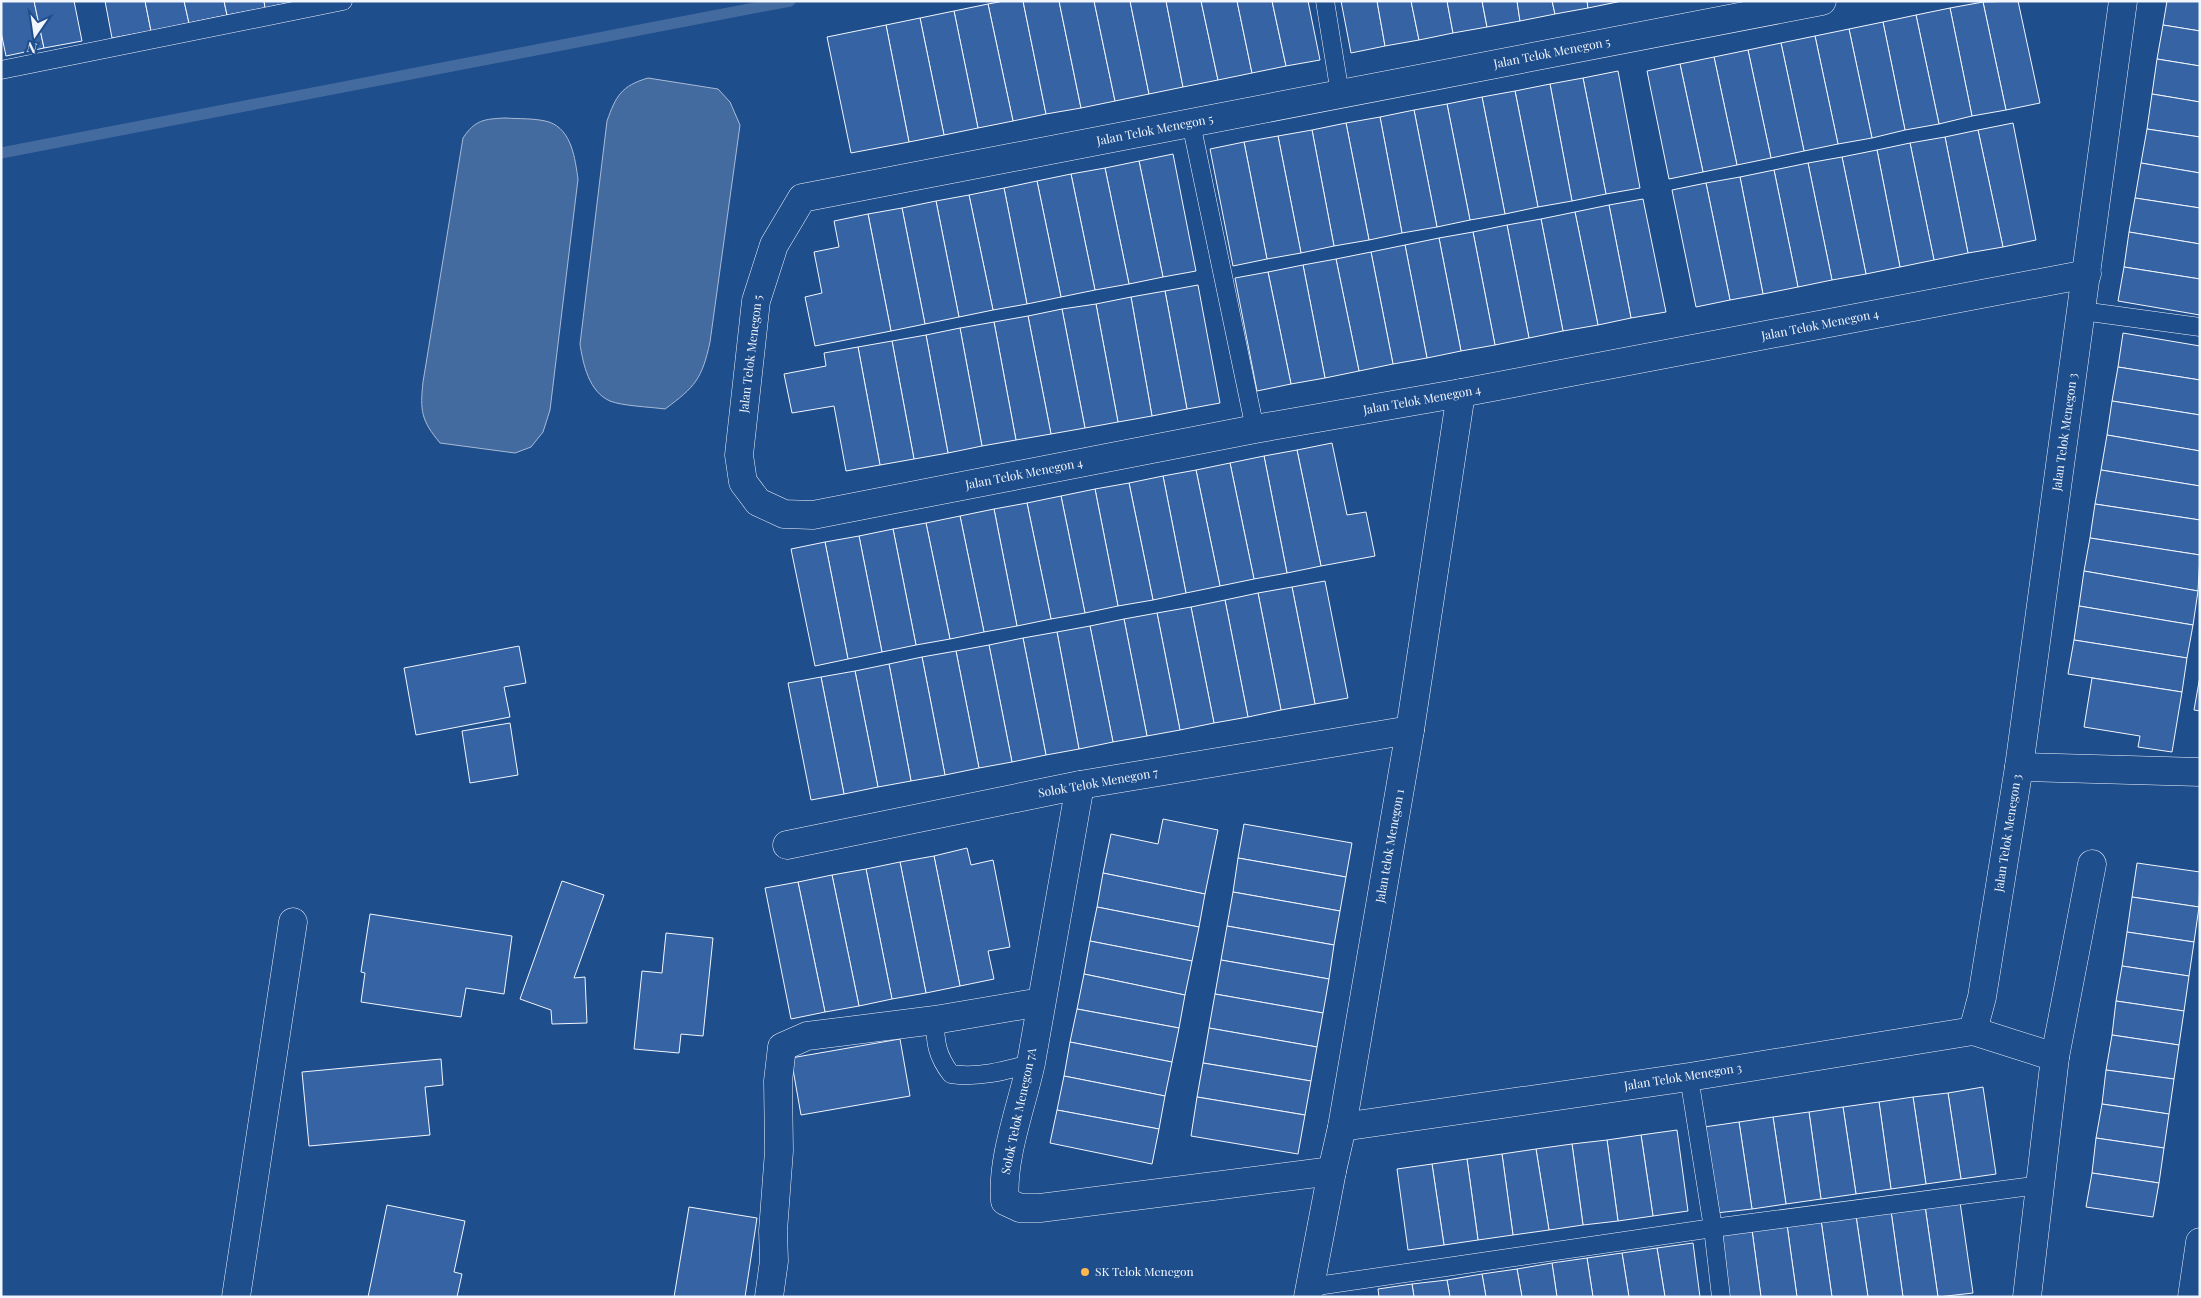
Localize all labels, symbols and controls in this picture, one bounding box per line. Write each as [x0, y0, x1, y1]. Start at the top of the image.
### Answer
north arrow [10, 10, 60, 60]
street label: Jalan Telok Menegon 5 [1491, 33, 1612, 71]
text: N [25, 38, 39, 59]
street label: Jalan Telok Menegon 5 [1094, 110, 1215, 148]
street label: Jalan Telok Menegon 5 [735, 294, 765, 415]
street label: Jalan Telok Menegon 4 [1759, 305, 1880, 343]
street label: Jalan Telok Menegon 3 [2048, 372, 2080, 493]
street label: Jalan Telok Menegon 4 [1361, 381, 1482, 417]
street label: Jalan Telok Menegon 4 [963, 454, 1084, 492]
street label: Solok Telok Menegon 7 [1037, 764, 1159, 800]
street label: Jalan Telok Menegon 3 [1990, 773, 2024, 894]
street label: Jalan telok Menegon 1 [1371, 787, 1407, 905]
street label: Solok Telok Menegon 7A [997, 1046, 1039, 1176]
street label: Jalan Telok Menegon 3 [1622, 1059, 1743, 1093]
place label: SK Telok Menegon [1095, 1263, 1194, 1279]
marker: SK Telok Menegon [1079, 1266, 1091, 1278]

